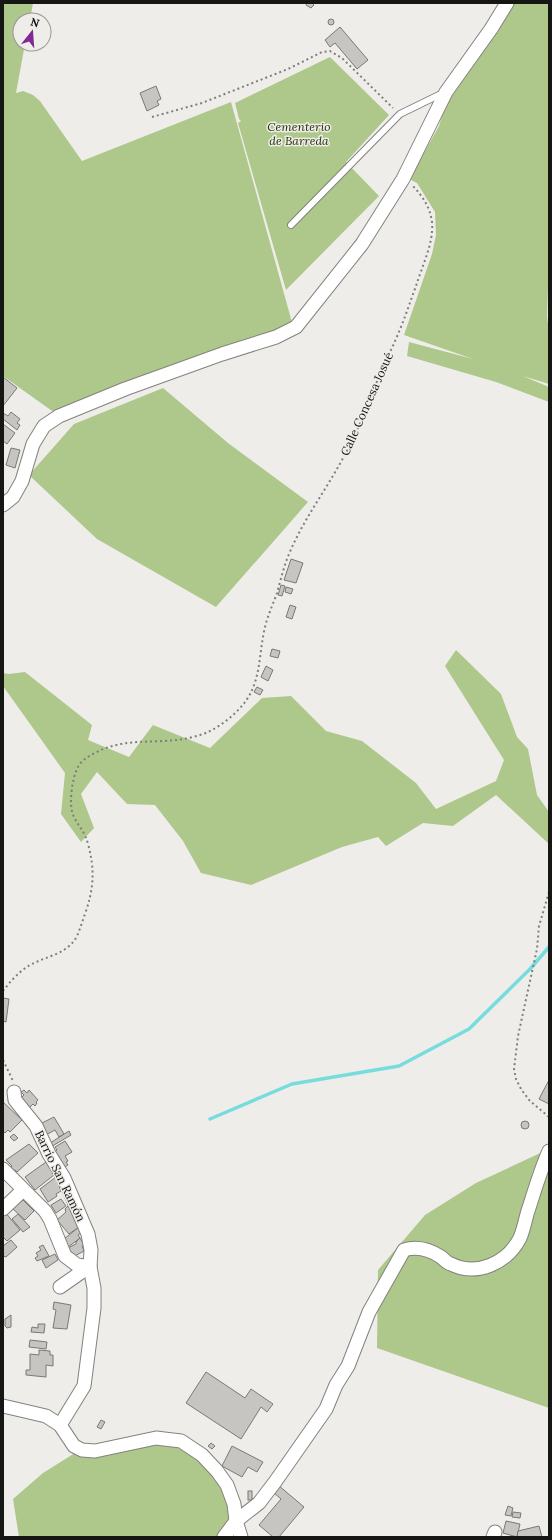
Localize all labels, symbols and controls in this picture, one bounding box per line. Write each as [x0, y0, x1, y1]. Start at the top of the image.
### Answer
north arrow [12, 12, 52, 52]
text: N [29, 14, 42, 31]
park label: Cementerio de Barreda [267, 119, 331, 148]
street label: Calle Concesa Josué [337, 349, 396, 458]
street label: Barrio San Ramón [32, 1128, 89, 1224]

